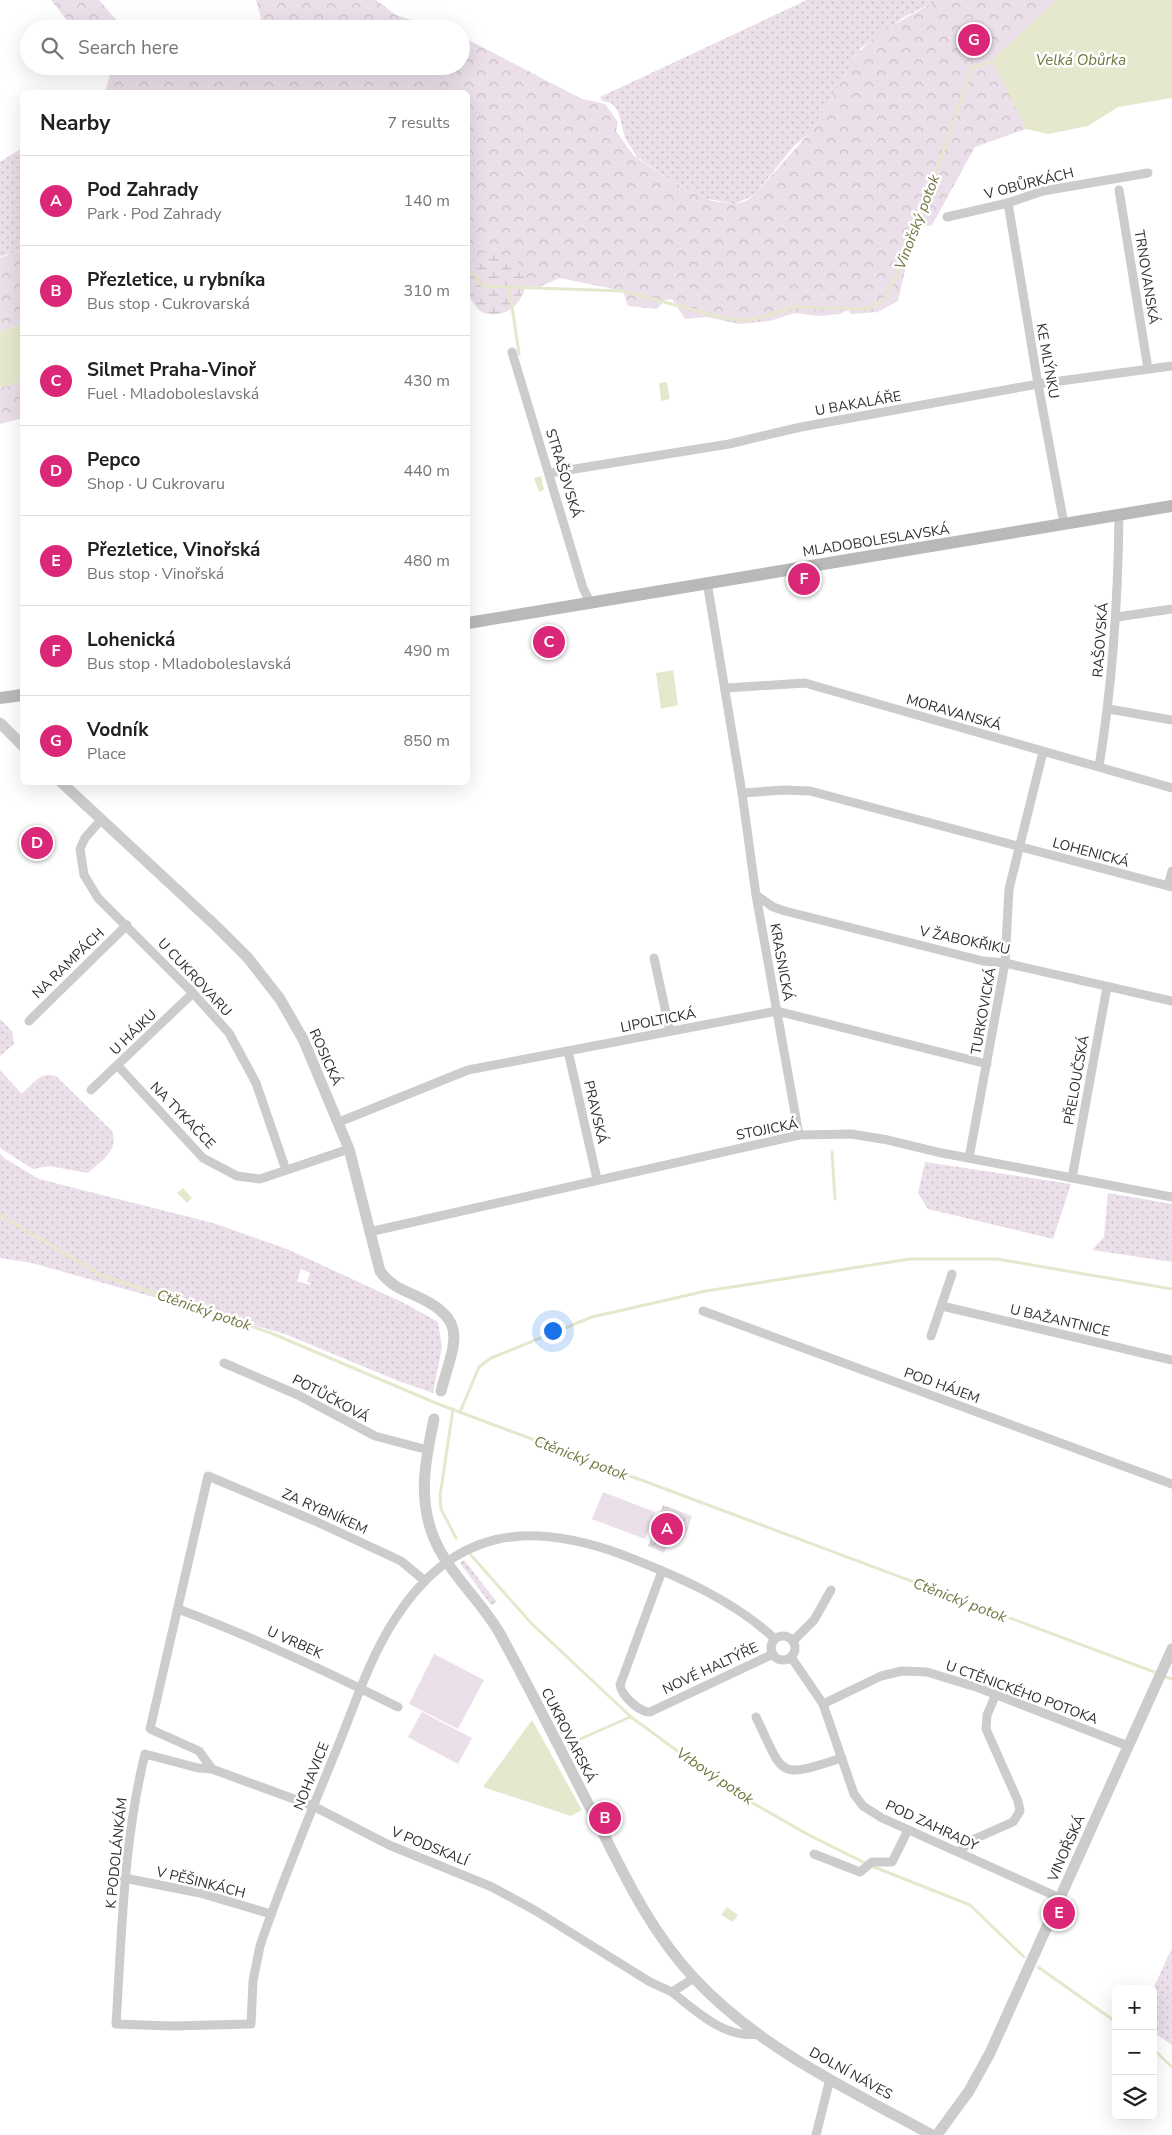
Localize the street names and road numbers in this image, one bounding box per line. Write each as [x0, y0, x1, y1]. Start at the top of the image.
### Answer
street label: V OBŮRKÁCH [981, 163, 1076, 204]
street label: TRNOVANSKÁ [1130, 229, 1163, 326]
street label: KE MLÝNKU [1032, 322, 1063, 400]
street label: U BAKALÁŘE [814, 387, 903, 420]
street label: STRAŠOVSKÁ [541, 426, 586, 520]
street label: MLADOBOLESLAVSKÁ [801, 519, 951, 561]
street label: RAŠOVSKÁ [1088, 602, 1113, 678]
street label: MORAVANSKÁ [904, 690, 1004, 735]
street label: LOHENICKÁ [1050, 833, 1131, 872]
street label: V ŽABOKŘIKU [917, 921, 1012, 959]
street label: KRASNICKÁ [765, 922, 798, 1002]
street label: NA RAMPÁCH [28, 924, 109, 1003]
street label: U CUKROVARU [153, 934, 236, 1021]
street label: TURKOVICKÁ [966, 966, 1000, 1056]
street label: LIPOLTICKÁ [619, 1004, 697, 1037]
street label: U HÁJKU [106, 1005, 161, 1059]
street label: ROSICKÁ [305, 1026, 346, 1089]
street label: PŘELOUČSKÁ [1059, 1034, 1094, 1126]
street label: NA TYKAČCE [146, 1078, 219, 1153]
street label: PRAVSKÁ [579, 1079, 612, 1146]
street label: STOJICKÁ [735, 1114, 800, 1145]
street label: U BAŽANTNICE [1008, 1300, 1112, 1341]
street label: POD HÁJEM [901, 1363, 982, 1408]
street label: POTŮČKOVÁ [289, 1370, 373, 1427]
street label: ZA RYBNÍKEM [279, 1484, 371, 1539]
street label: U VRBEK [264, 1622, 326, 1663]
street label: NOVÉ HALTÝŘE [659, 1638, 761, 1699]
street label: U CTĚNICKÉHO POTOKA [943, 1656, 1101, 1729]
street label: CUKROVARSKÁ [537, 1685, 601, 1786]
street label: NOHAVICE [289, 1739, 334, 1813]
street label: POD ZAHRADY [882, 1796, 982, 1855]
street label: K PODOLÁNKÁM [101, 1797, 132, 1909]
street label: VINOŘSKÁ [1043, 1812, 1090, 1885]
street label: V PODSKALÍ [388, 1822, 472, 1871]
street label: V PĚŠINKÁCH [153, 1862, 247, 1903]
street label: DOLNÍ NÁVES [806, 2043, 896, 2104]

